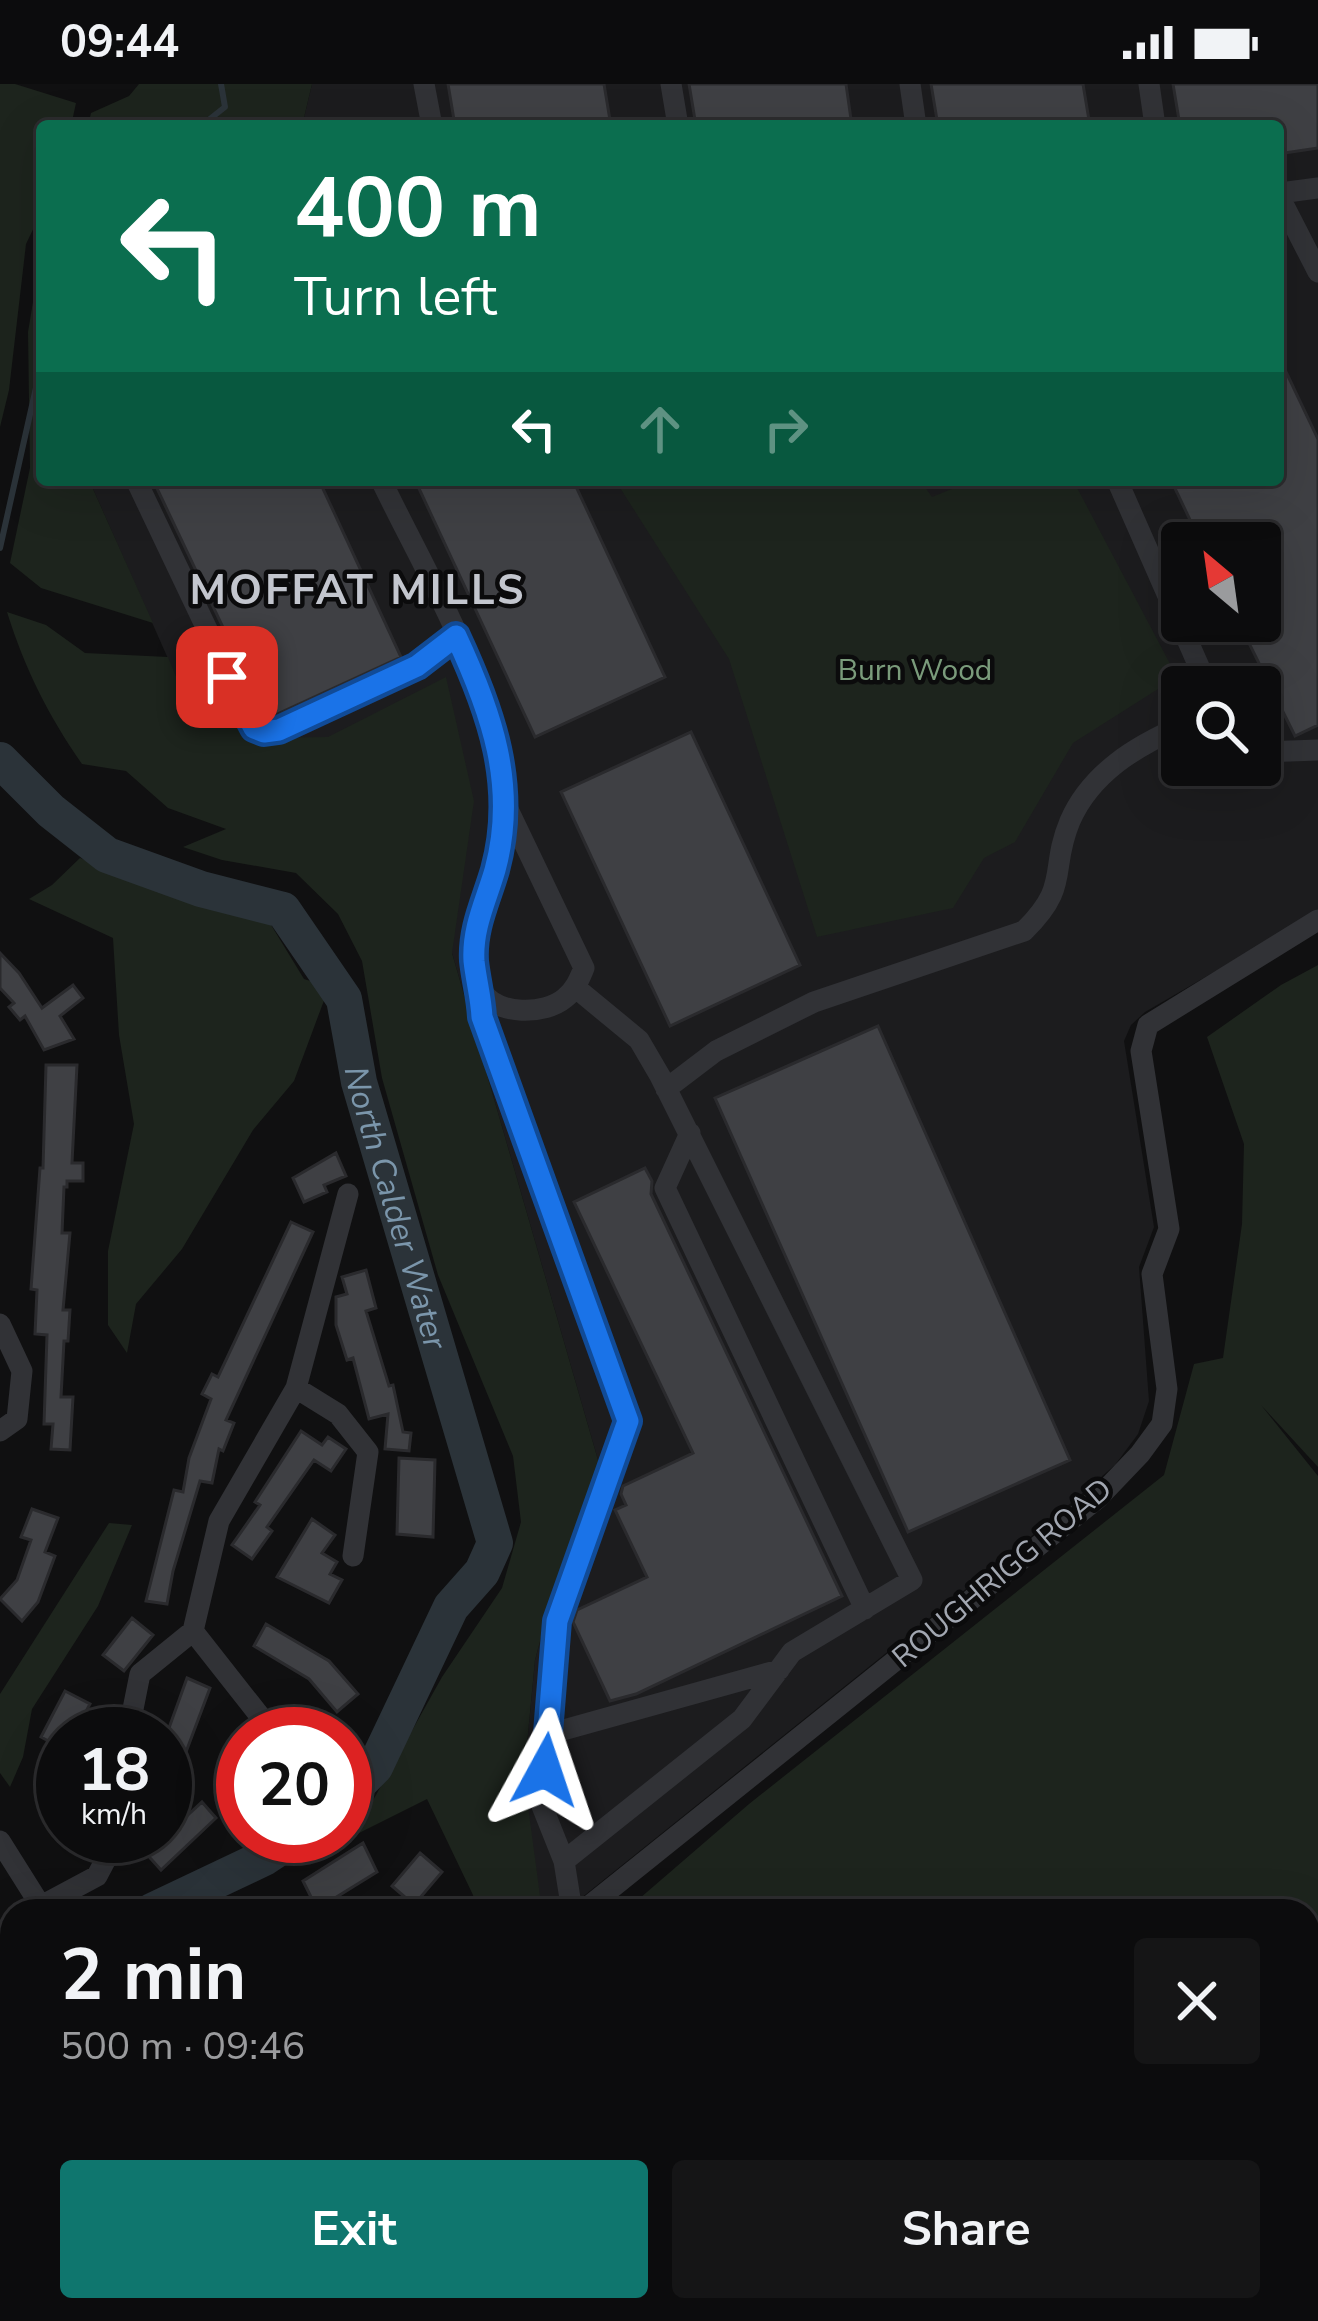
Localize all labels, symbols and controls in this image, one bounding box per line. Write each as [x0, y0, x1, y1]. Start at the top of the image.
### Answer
text: 09:44 [60, 12, 179, 73]
text: 400 m [294, 151, 542, 266]
icon: left [96, 168, 252, 324]
text: Turn left [294, 260, 497, 334]
icon: left [501, 396, 567, 462]
icon: ahead [627, 396, 693, 462]
icon: right [753, 396, 819, 462]
north arrow [1161, 522, 1281, 642]
map controls [1161, 522, 1281, 786]
district label: MOFFAT MILLS [189, 562, 527, 619]
pin [176, 626, 278, 728]
icon: arrive [194, 644, 260, 710]
park label: Burn Wood [838, 650, 992, 691]
button: search [1161, 666, 1281, 786]
water label: North Calder Water [333, 1063, 458, 1356]
street label: ROUGHRIGG ROAD [884, 1469, 1121, 1678]
speed limit sign: 20 [216, 1707, 372, 1863]
position arrow [482, 1707, 608, 1833]
text: 18 [78, 1729, 150, 1811]
text: km/h [81, 1794, 147, 1835]
text: 2 min [60, 1926, 246, 2024]
button: close [1134, 1938, 1260, 2064]
text: 500 m · 09:46 [60, 2020, 305, 2073]
button: Exit [60, 2160, 648, 2298]
button: Share [672, 2160, 1260, 2298]

